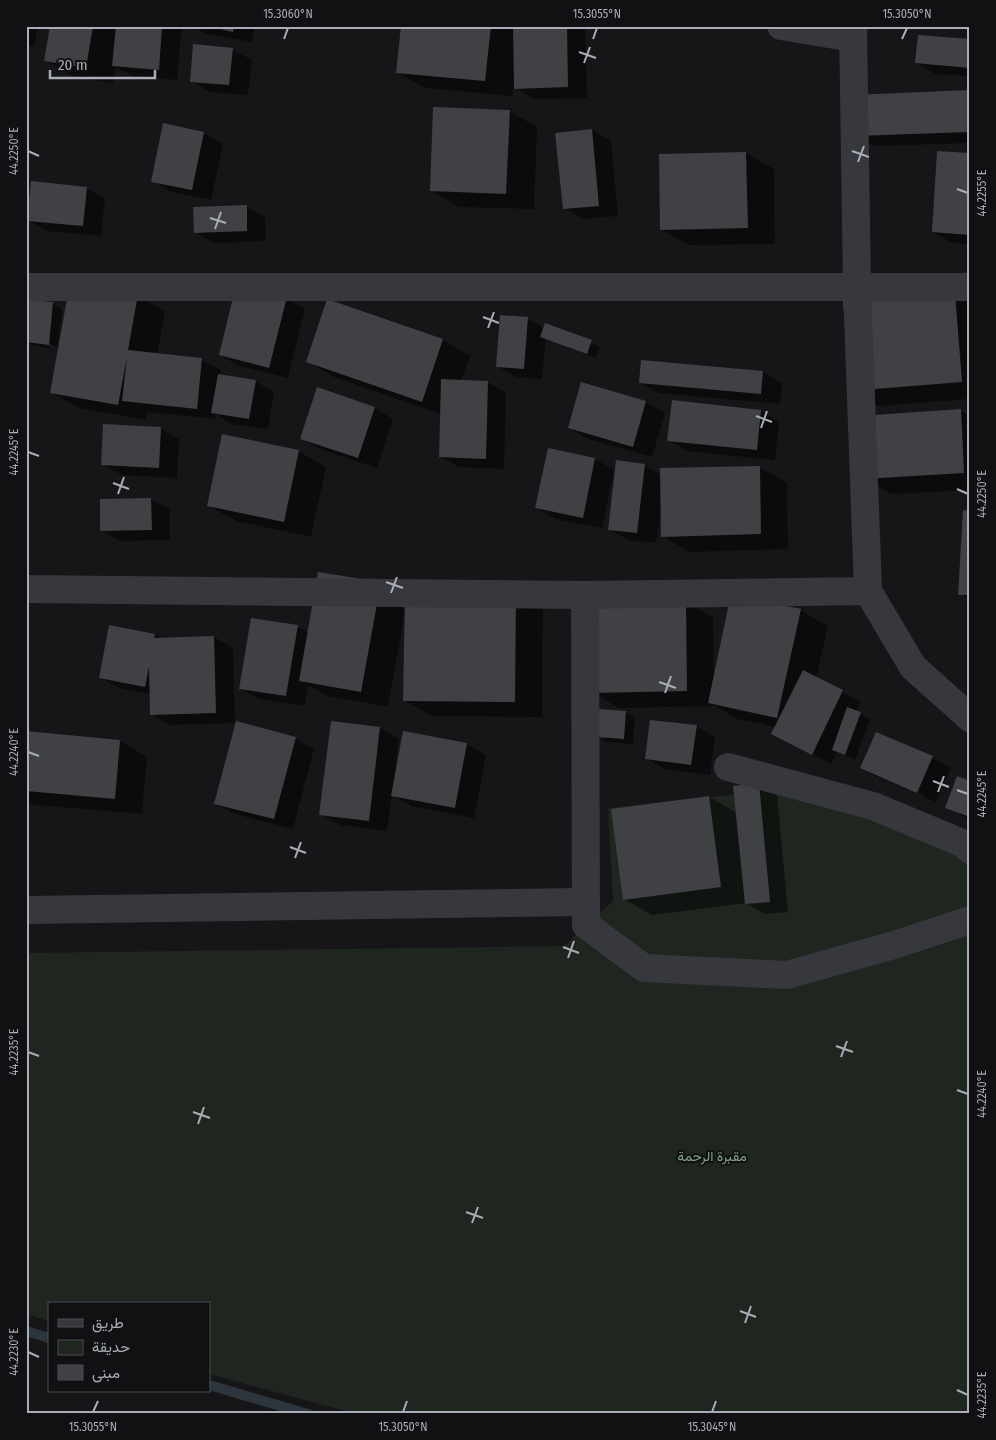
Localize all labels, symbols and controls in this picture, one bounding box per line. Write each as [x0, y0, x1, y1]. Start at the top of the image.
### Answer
text: 15.3060°N [263, 7, 313, 21]
text: 15.3055°N [573, 7, 621, 21]
text: 15.3050°N [882, 7, 932, 21]
scale bar [50, 48, 155, 80]
text: 20 m [58, 56, 88, 74]
text: 44.2250°E [7, 127, 21, 175]
text: 44.2255°E [975, 169, 989, 216]
text: 44.2245°E [7, 428, 21, 475]
text: 44.2250°E [975, 470, 989, 518]
text: 44.2240°E [7, 728, 21, 776]
text: 44.2245°E [975, 770, 989, 817]
text: 44.2235°E [7, 1028, 21, 1075]
text: 44.2240°E [975, 1070, 989, 1118]
park label: مقبرة الرحمة [677, 1148, 747, 1165]
legend [48, 1302, 210, 1392]
text: طريق [92, 1314, 124, 1333]
text: 44.2230°E [7, 1328, 21, 1376]
text: حديقة [92, 1338, 130, 1356]
text: مبنى [92, 1364, 120, 1383]
text: 44.2235°E [975, 1371, 989, 1418]
text: 15.3055°N [69, 1420, 117, 1434]
text: 15.3050°N [378, 1420, 428, 1434]
text: 15.3045°N [688, 1420, 736, 1434]

